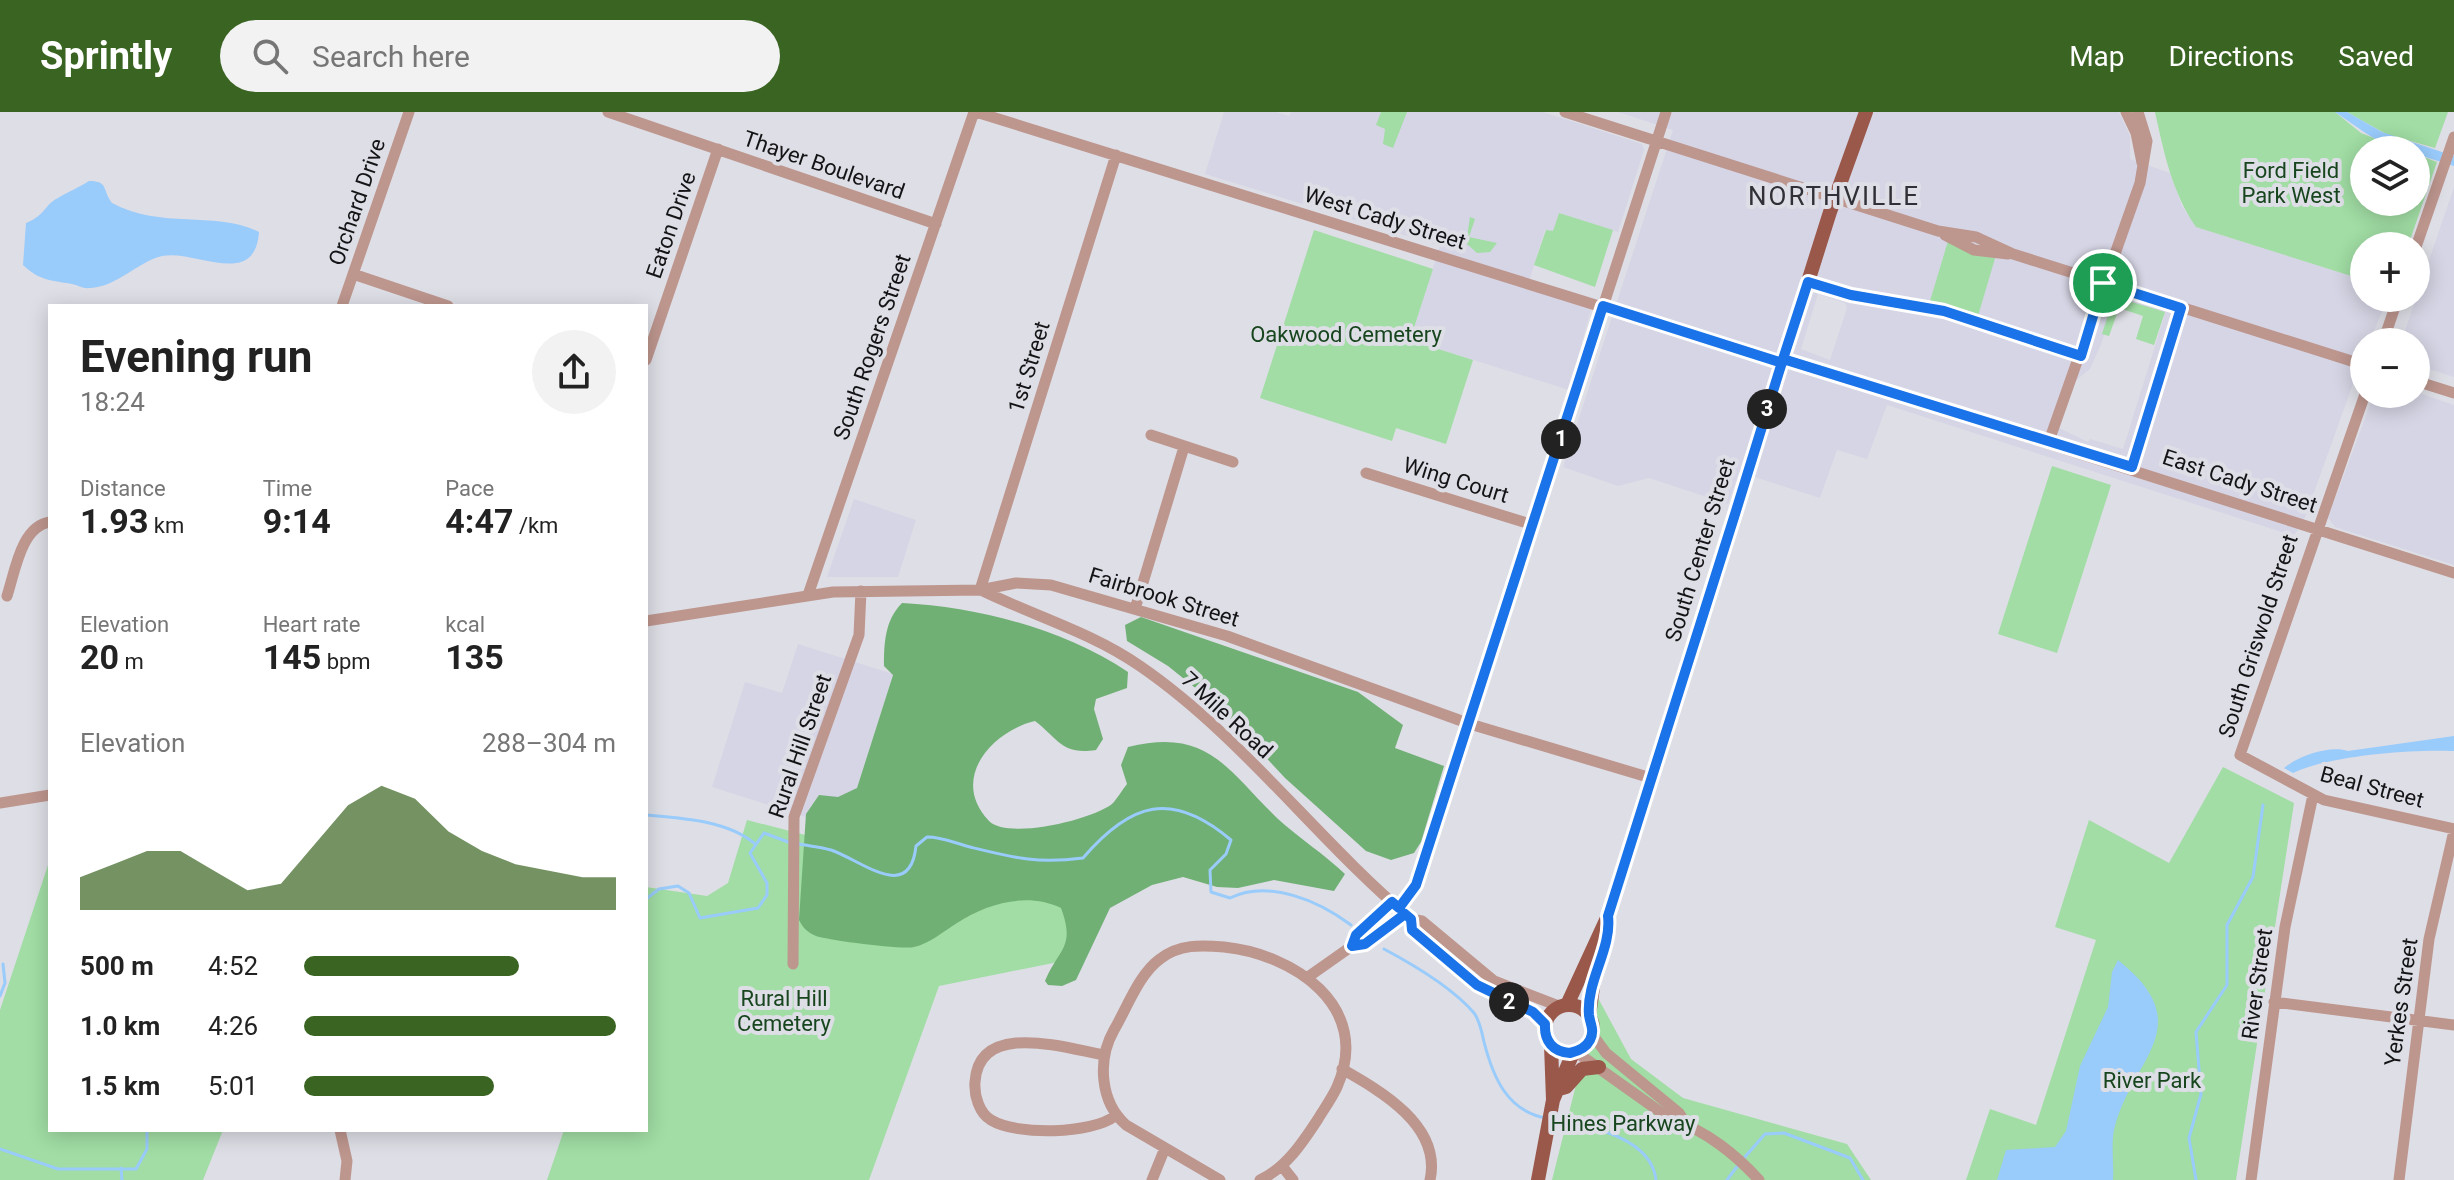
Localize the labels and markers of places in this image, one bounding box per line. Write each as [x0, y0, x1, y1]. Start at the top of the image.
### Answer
pin [2069, 249, 2137, 317]
pin: 3 [1747, 389, 1787, 429]
pin: 1 [1541, 419, 1581, 459]
pin: 2 [1489, 982, 1529, 1022]

